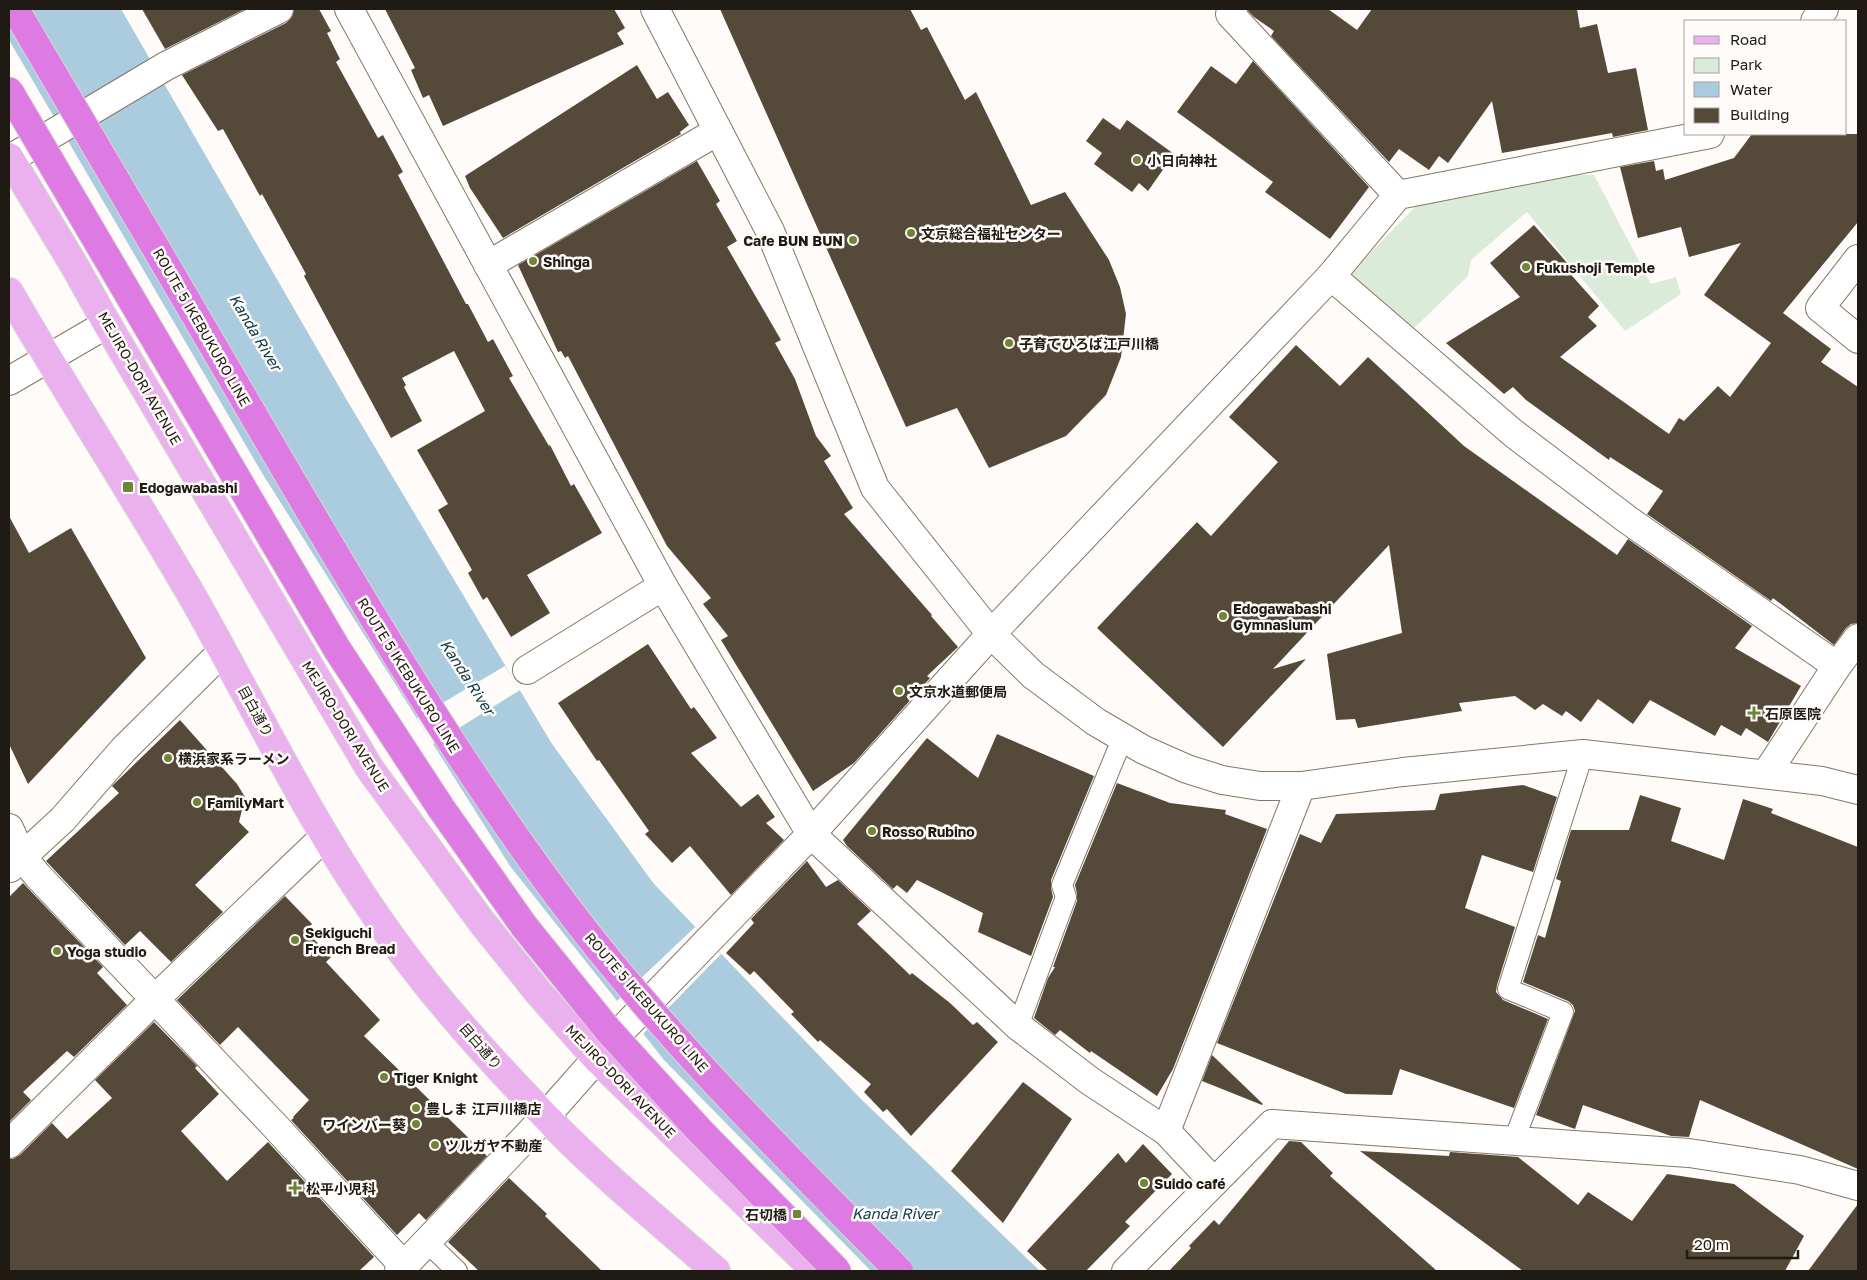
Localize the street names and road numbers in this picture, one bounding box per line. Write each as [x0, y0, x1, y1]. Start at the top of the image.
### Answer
street label: ROUTE 5 IKEBUKURO LINE [150, 245, 254, 409]
street label: MEJIRO-DORI AVENUE [95, 308, 185, 448]
street label: ROUTE 5 IKEBUKURO LINE [354, 594, 464, 756]
street label: MEJIRO-DORI AVENUE [299, 657, 393, 795]
street label: 目白通り [235, 682, 277, 740]
street label: ROUTE 5 IKEBUKURO LINE [582, 929, 712, 1075]
street label: 目白通り [456, 1019, 506, 1073]
street label: MEJIRO-DORI AVENUE [562, 1021, 680, 1141]

